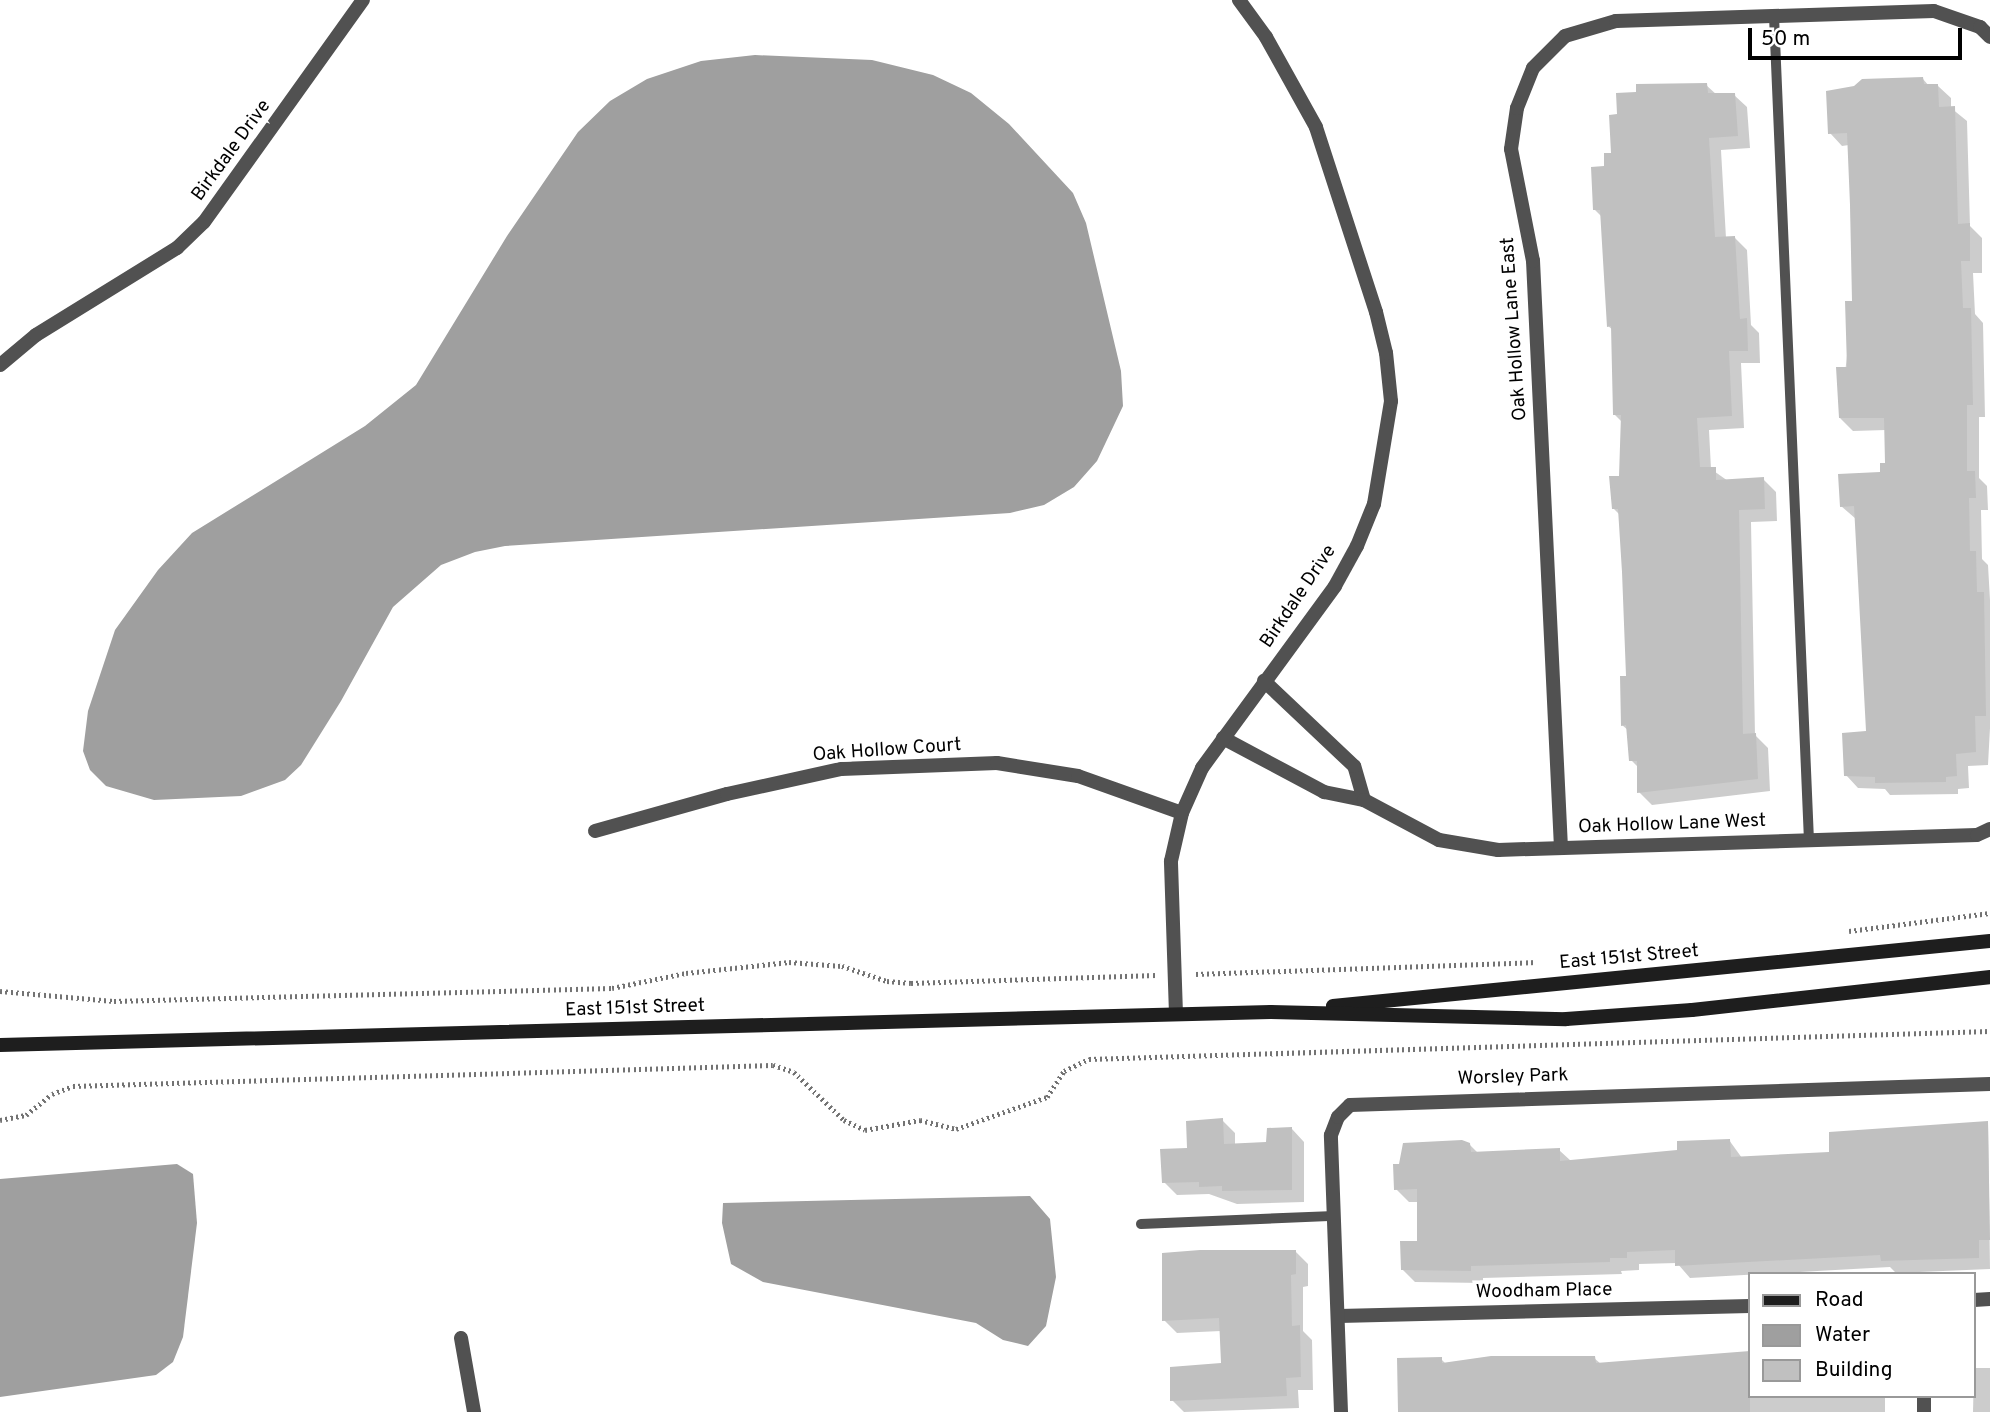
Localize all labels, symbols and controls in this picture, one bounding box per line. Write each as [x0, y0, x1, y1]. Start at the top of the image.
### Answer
scale bar [1752, 14, 1966, 58]
text: 50 m [1761, 26, 1810, 53]
street label: Birkdale Drive [188, 96, 276, 206]
street label: Oak Hollow Lane East [1497, 236, 1533, 422]
street label: Birkdale Drive [1256, 541, 1342, 653]
street label: Oak Hollow Court [812, 734, 962, 768]
street label: Oak Hollow Lane West [1577, 810, 1767, 840]
street label: East 151st Street [1558, 941, 1700, 975]
street label: East 151st Street [565, 995, 705, 1023]
street label: Worsley Park [1457, 1065, 1569, 1091]
legend [1748, 1272, 1976, 1398]
street label: Woodham Place [1475, 1279, 1613, 1305]
text: Road [1815, 1287, 1864, 1314]
text: Water [1815, 1322, 1870, 1349]
text: Building [1815, 1357, 1893, 1384]

